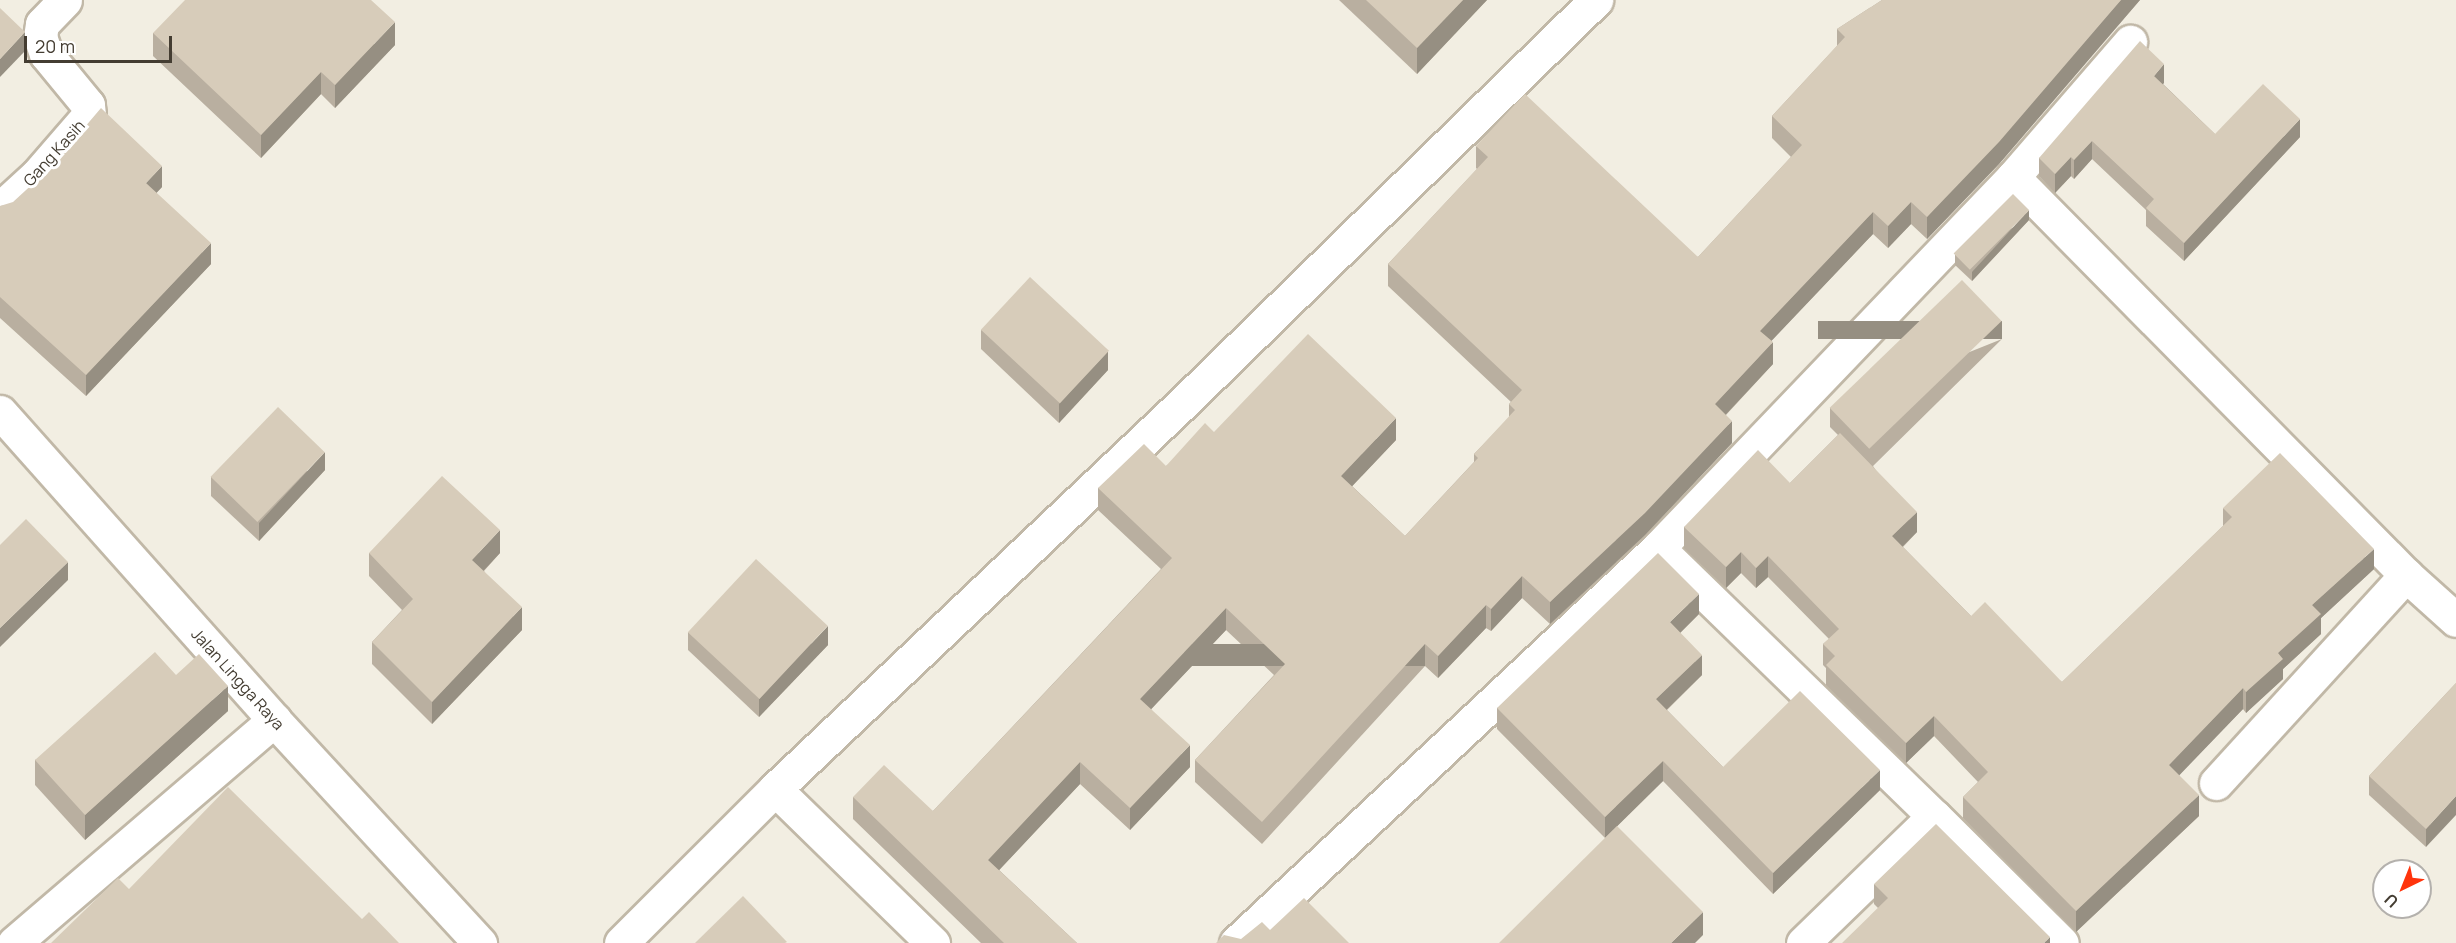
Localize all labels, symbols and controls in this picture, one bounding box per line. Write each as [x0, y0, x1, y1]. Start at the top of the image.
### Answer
scale bar [27, 24, 176, 62]
text: 20 m [35, 34, 75, 58]
street label: Gang Kasih [19, 116, 89, 190]
street label: Jalan Lingga Raya [188, 624, 288, 734]
north arrow [2372, 859, 2432, 919]
text: U [2379, 889, 2403, 913]

